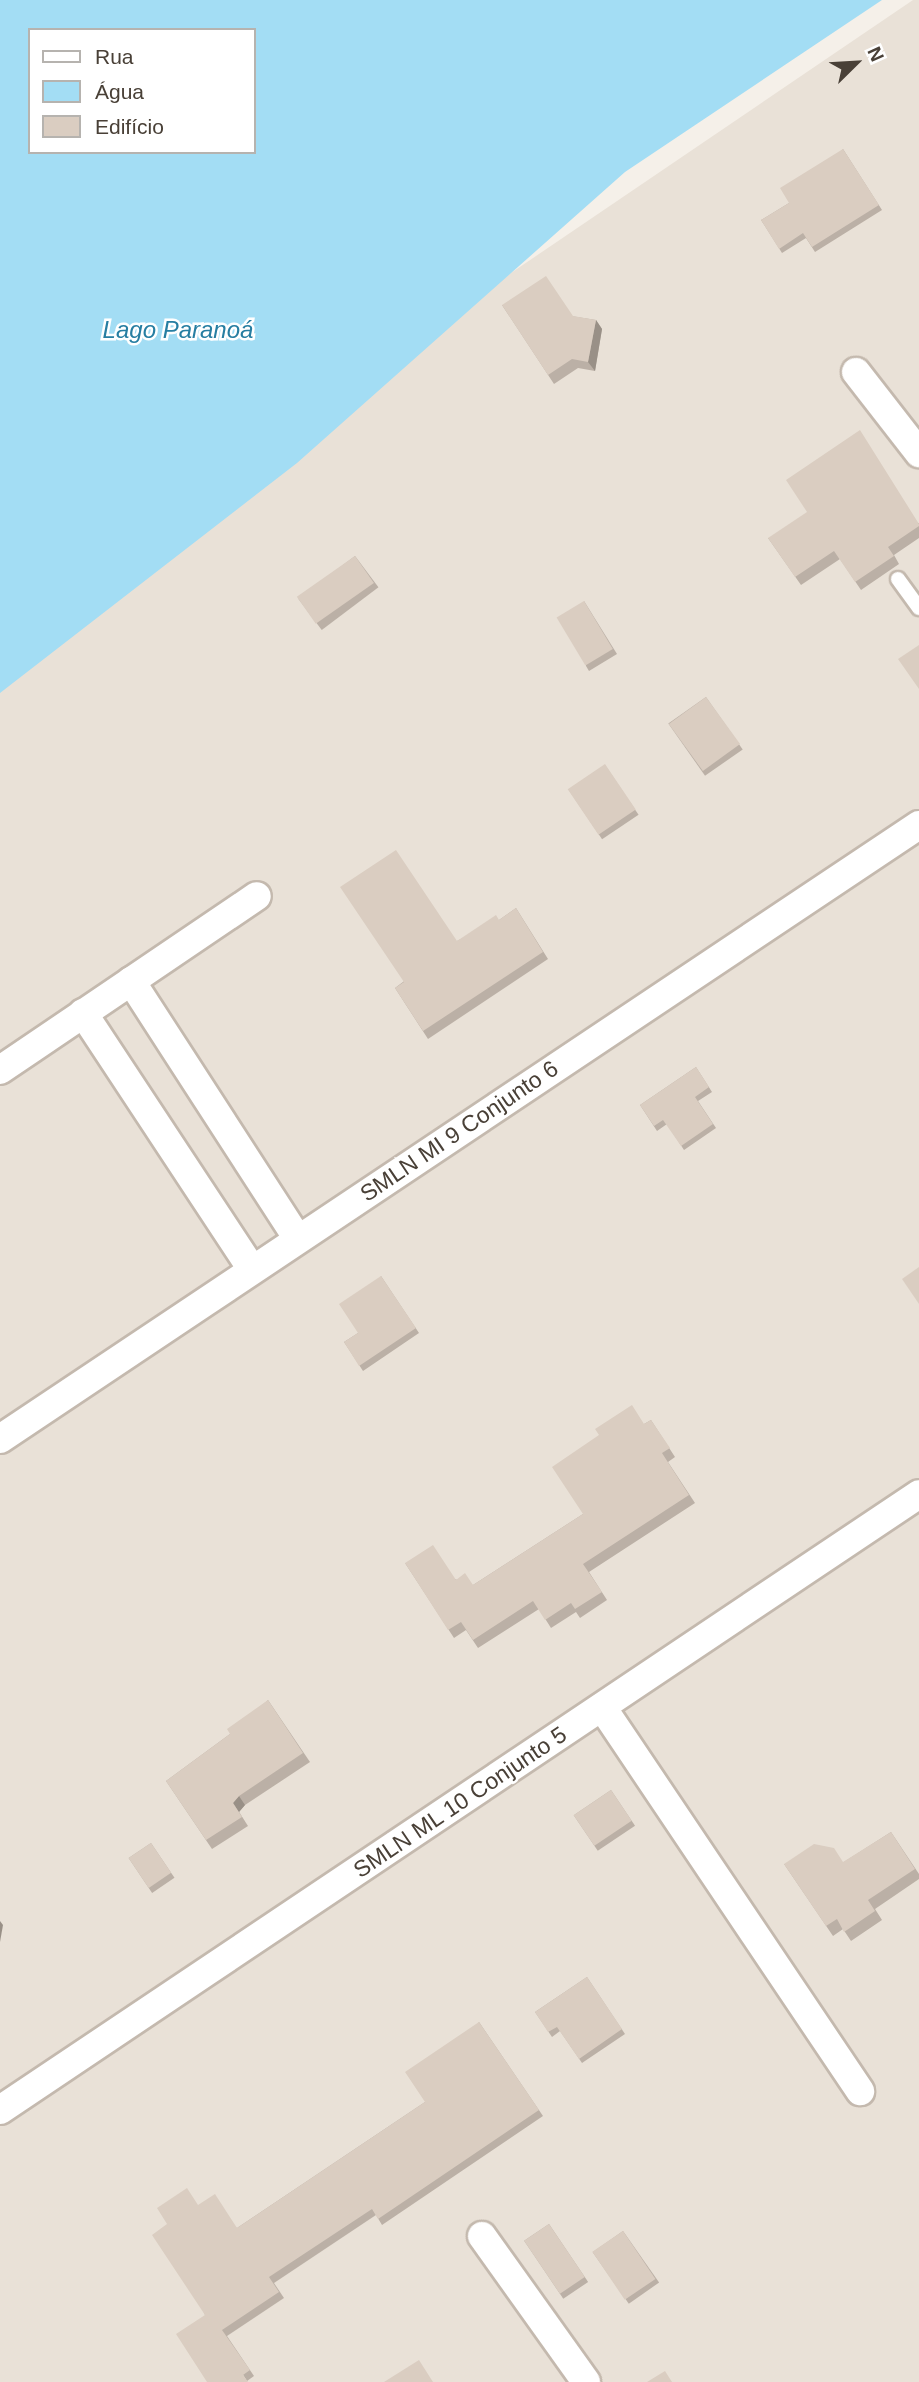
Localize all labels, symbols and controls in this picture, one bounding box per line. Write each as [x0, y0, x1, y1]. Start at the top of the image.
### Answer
legend [28, 28, 256, 154]
north arrow [821, 28, 891, 98]
text: N [863, 44, 888, 65]
text: Rua [95, 45, 134, 68]
text: Água [95, 80, 144, 103]
text: Edifício [95, 115, 164, 138]
water label: Lago Paranoá [103, 316, 253, 344]
street label: SMLN MI 9 Conjunto 6 [355, 1055, 563, 1207]
street label: SMLN ML 10 Conjunto 5 [348, 1720, 572, 1884]

